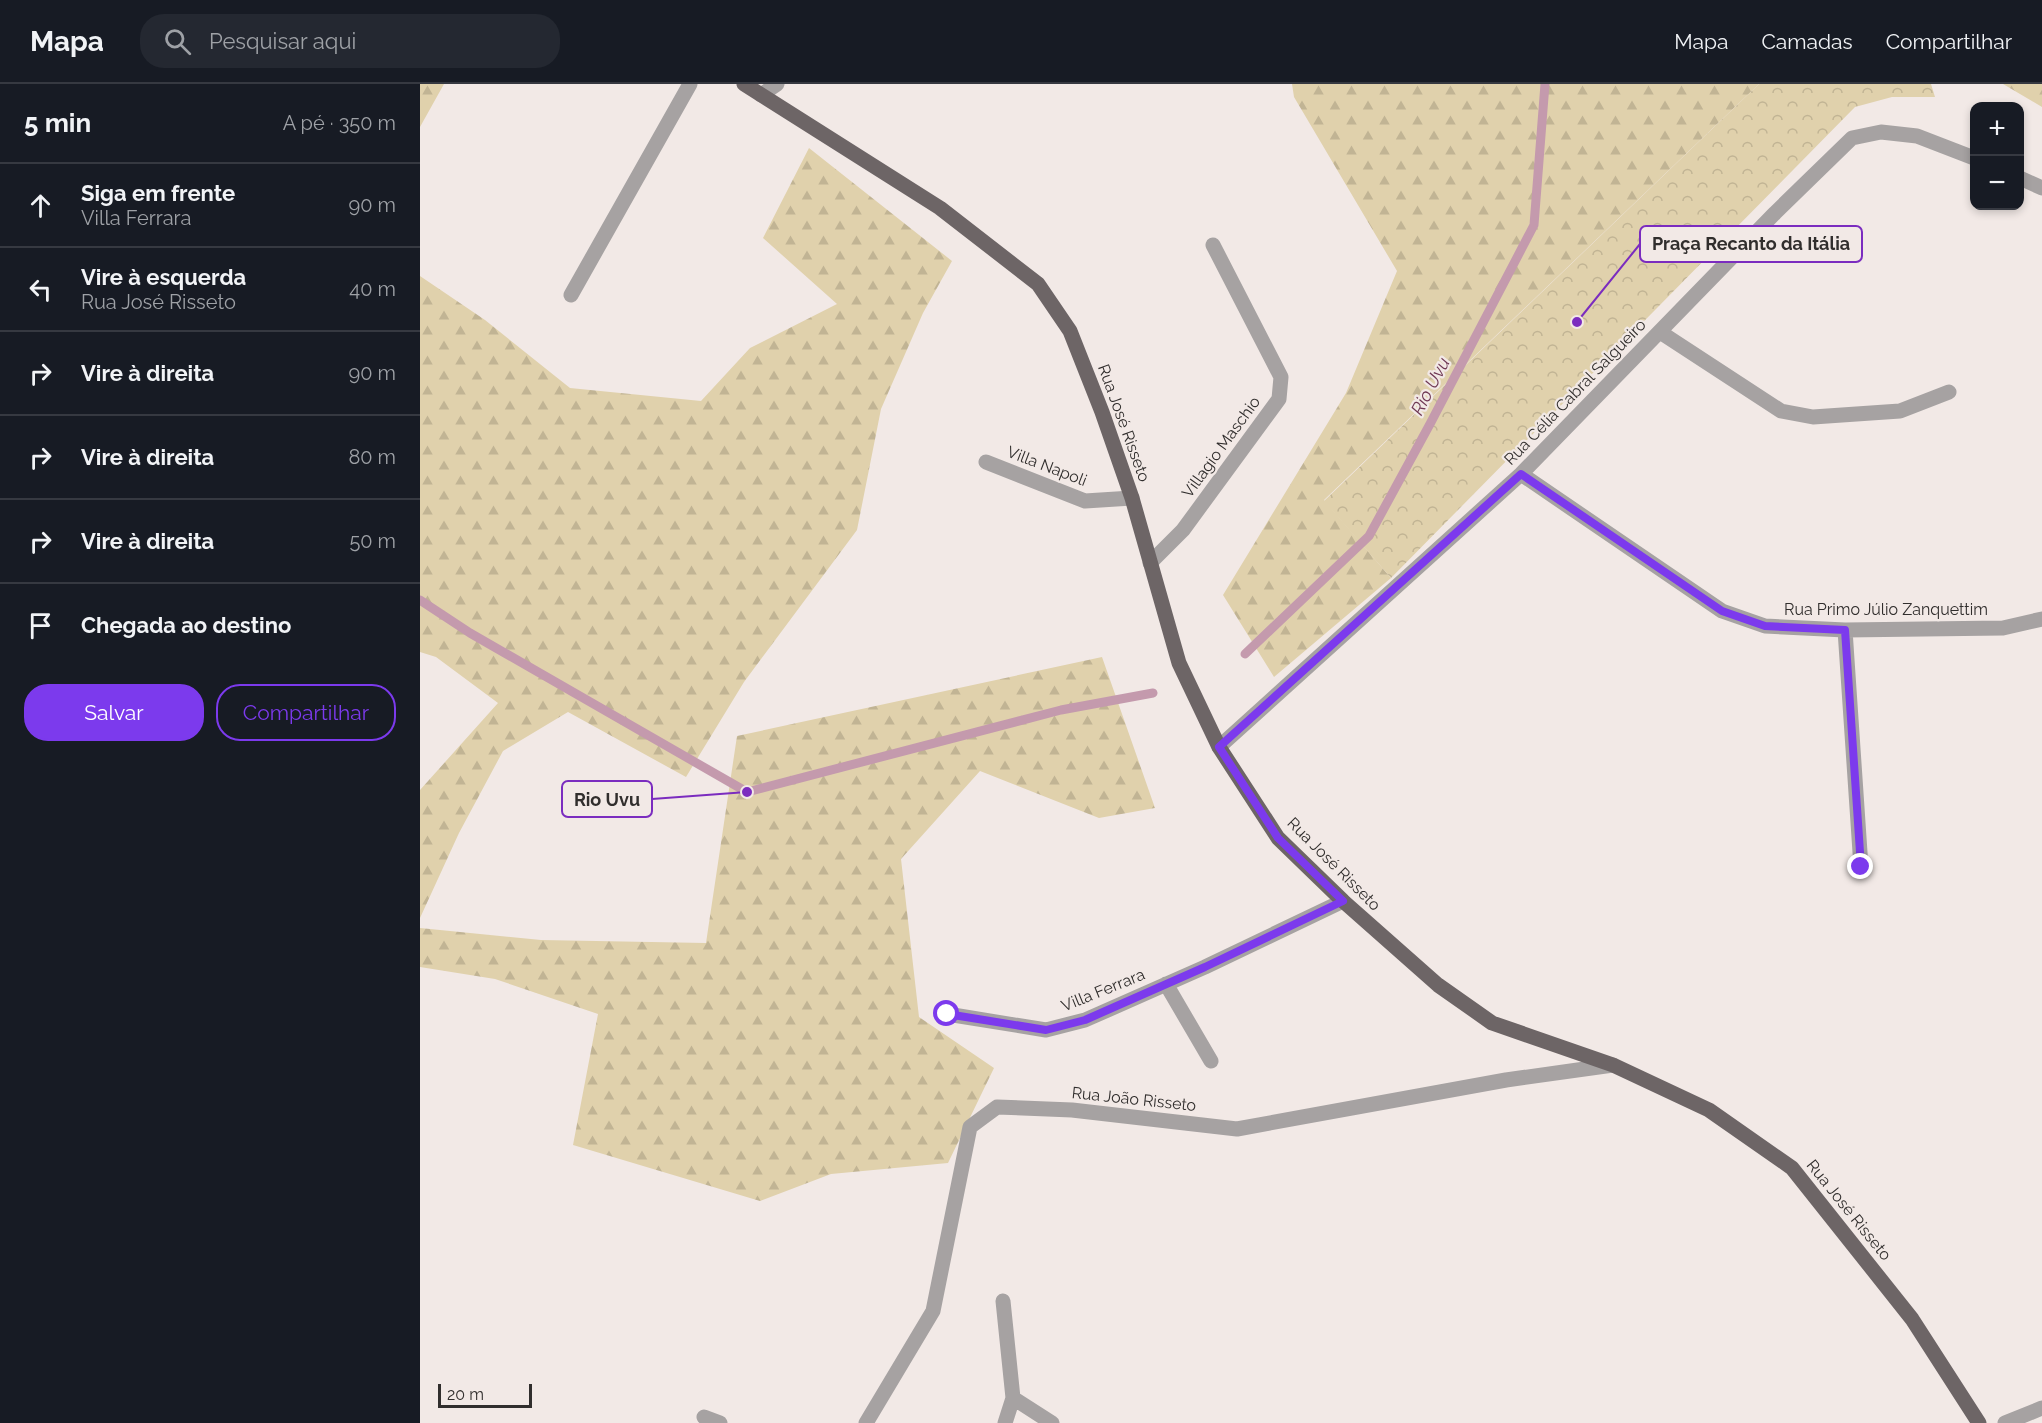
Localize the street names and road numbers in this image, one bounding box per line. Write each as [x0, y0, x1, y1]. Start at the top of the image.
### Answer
street label: Rua Célia Cabral Salgueiro [1500, 315, 1650, 469]
street label: Rua José Risseto [1094, 362, 1154, 484]
street label: Villagio Maschio [1178, 393, 1264, 501]
street label: Villa Napoli [1004, 442, 1090, 490]
street label: Rua Primo Júlio Zanquettim [1784, 600, 1988, 619]
street label: Rua José Risseto [1283, 813, 1385, 915]
street label: Villa Ferrara [1058, 965, 1148, 1015]
street label: Rua João Risseto [1071, 1083, 1197, 1115]
street label: Rua José Risseto [1803, 1156, 1895, 1264]

